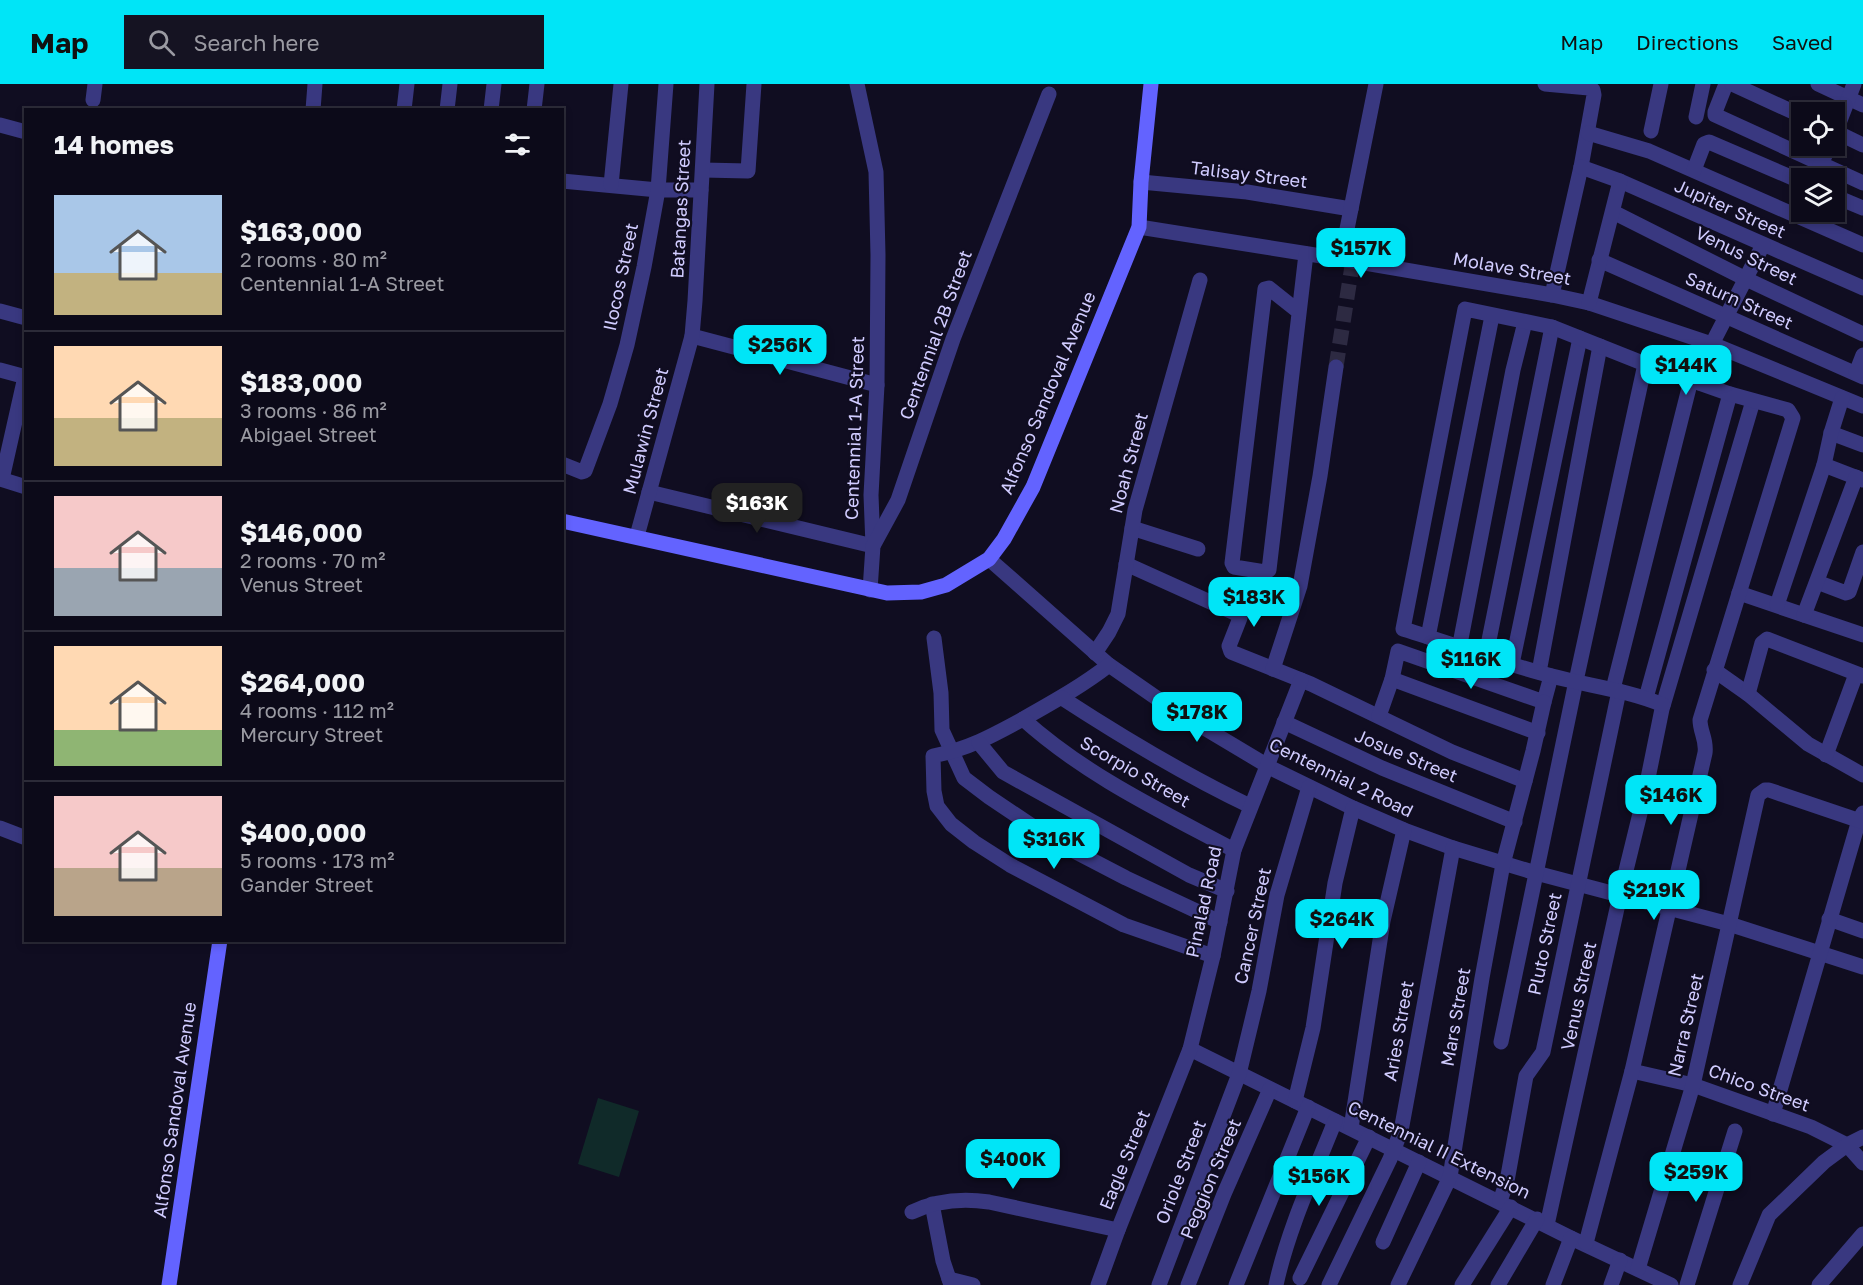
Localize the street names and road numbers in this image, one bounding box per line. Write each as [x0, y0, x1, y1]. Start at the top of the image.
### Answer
street label: Batangas Street [665, 139, 695, 279]
street label: Talisay Street [1189, 156, 1309, 192]
street label: Jupiter Street [1671, 174, 1789, 242]
street label: Ilocos Street [598, 221, 642, 333]
street label: Venus Street [1692, 221, 1801, 289]
street label: Centennial 2B Street [894, 247, 976, 422]
street label: Molave Street [1451, 247, 1573, 289]
street label: Saturn Street [1682, 267, 1797, 334]
street label: Alfonso Sandoval Avenue [994, 288, 1100, 497]
street label: Centennial 1-A Street [840, 336, 868, 520]
street label: Mulawin Street [618, 365, 673, 497]
street label: Noah Street [1104, 410, 1152, 516]
street label: Josue Street [1352, 724, 1461, 787]
street label: Scorpio Street [1076, 731, 1195, 812]
street label: Centennial 2 Road [1266, 733, 1417, 822]
street label: Pinalad Road [1180, 844, 1226, 960]
street label: Cancer Street [1229, 866, 1275, 986]
street label: Pluto Street [1522, 891, 1566, 997]
street label: Venus Street [1556, 939, 1600, 1052]
street label: Mars Street [1435, 966, 1475, 1068]
street label: Narra Street [1662, 971, 1708, 1079]
street label: Aries Street [1378, 979, 1418, 1083]
street label: Alfonso Sandoval Avenue [148, 1000, 200, 1219]
street label: Chico Street [1706, 1059, 1813, 1116]
street label: Centennial II Extension [1344, 1095, 1534, 1203]
street label: Eagle Street [1094, 1106, 1154, 1213]
street label: Peggion Street [1175, 1115, 1245, 1242]
street label: Oriole Street [1150, 1116, 1210, 1227]

